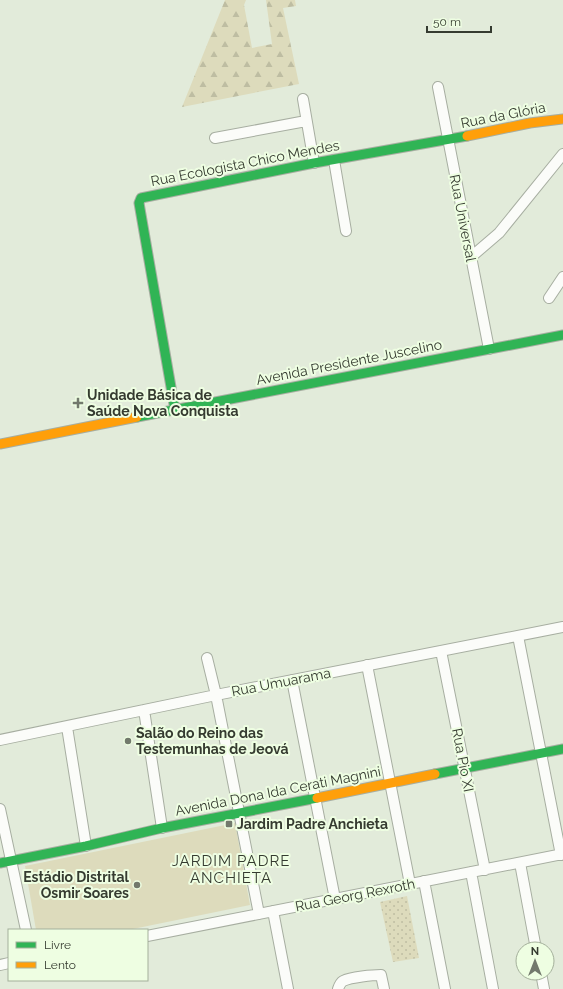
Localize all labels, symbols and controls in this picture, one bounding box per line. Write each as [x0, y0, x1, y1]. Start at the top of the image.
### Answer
scale bar [427, 8, 491, 34]
text: 50 m [433, 15, 461, 29]
street label: Rua da Glória [459, 99, 547, 131]
street label: Rua Ecologista Chico Mendes [149, 137, 341, 189]
street label: Rua Universal [447, 173, 479, 263]
street label: Avenida Presidente Juscelino [255, 336, 443, 388]
place label: Unidade Básica de Saúde Nova Conquista [87, 387, 239, 419]
marker: Unidade Básica de Saúde Nova Conquista [72, 397, 84, 409]
street label: Rua Umuarama [230, 665, 332, 699]
place label: Salão do Reino das Testemunhas de Jeová [136, 725, 288, 757]
street label: Rua Pio XI [449, 727, 477, 793]
marker: Salão do Reino das Testemunhas de Jeová [123, 736, 133, 746]
street label: Avenida Dona Ida Cerati Magnini [174, 763, 382, 819]
place label: Jardim Padre Anchieta [237, 816, 388, 832]
marker: Jardim Padre Anchieta [224, 819, 234, 829]
district label: JARDIM PADRE ANCHIETA [172, 852, 290, 887]
place label: Estádio Distrital Osmir Soares [23, 869, 130, 901]
street label: Rua Georg Rexroth [294, 876, 416, 914]
marker: Estádio Distrital Osmir Soares [132, 880, 142, 890]
legend [8, 929, 148, 981]
text: Livre [44, 938, 71, 952]
north arrow [515, 941, 555, 981]
text: N [531, 945, 539, 958]
text: Lento [44, 958, 76, 972]

